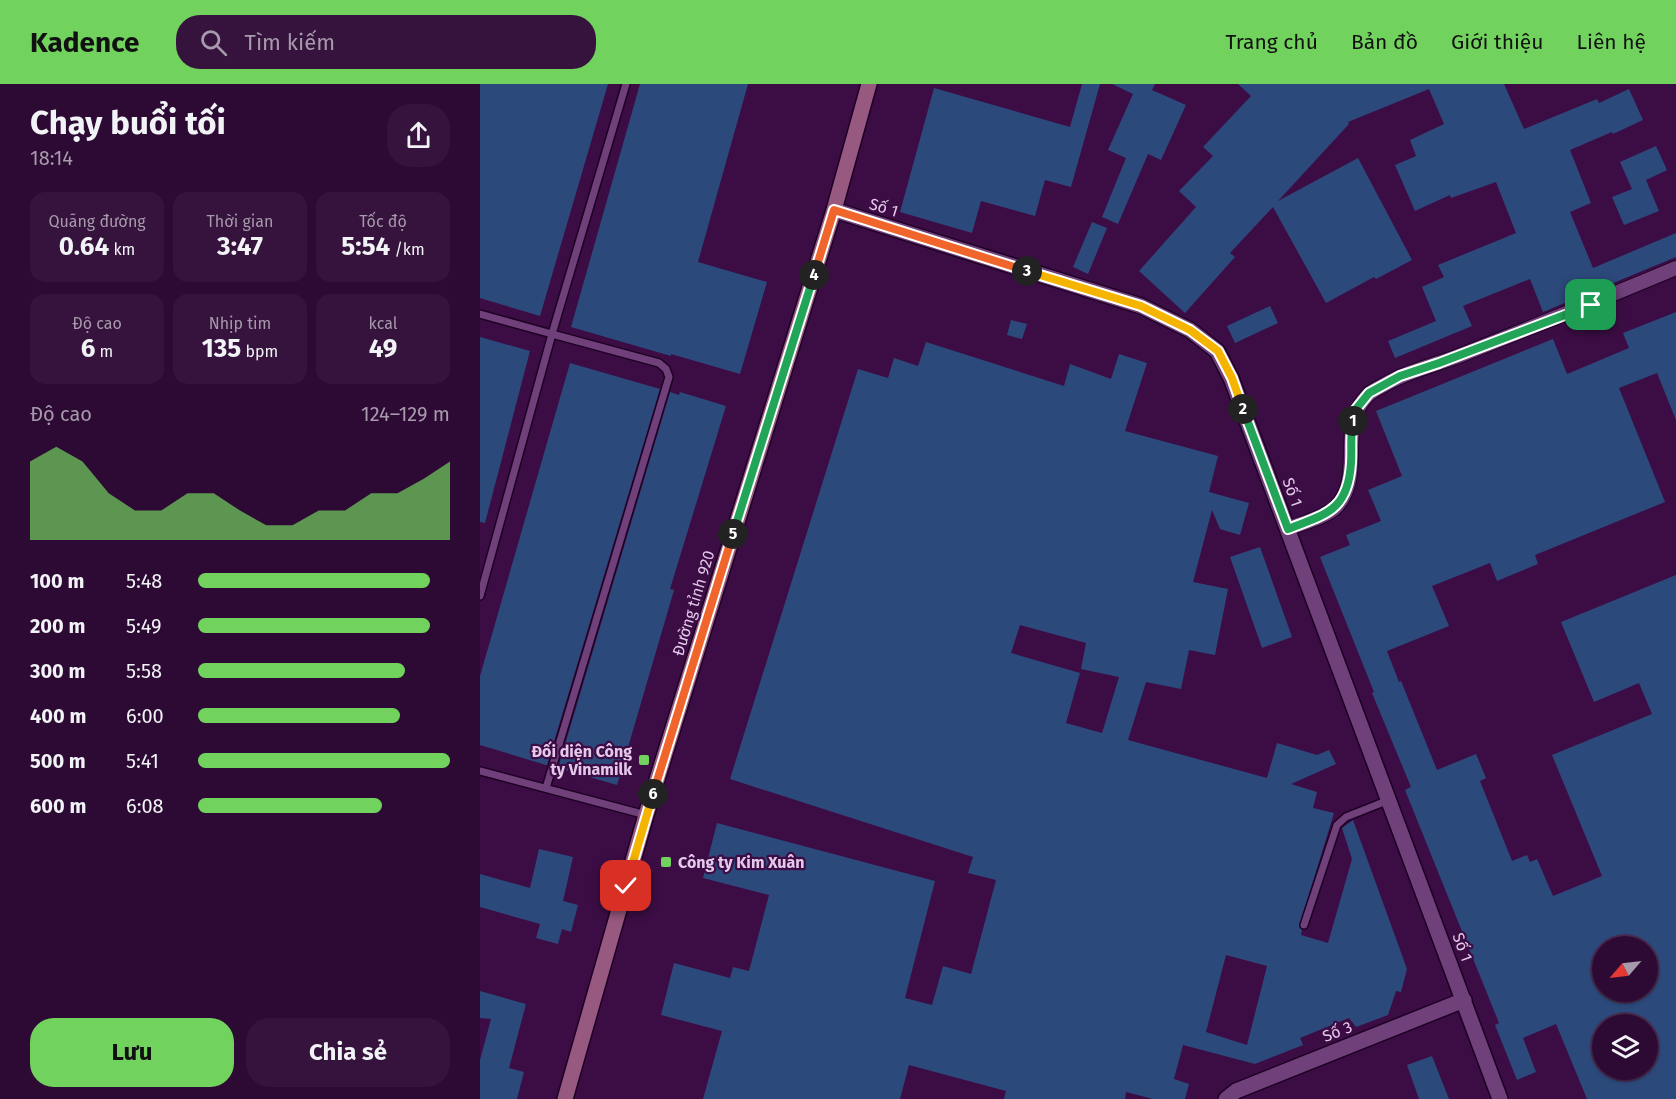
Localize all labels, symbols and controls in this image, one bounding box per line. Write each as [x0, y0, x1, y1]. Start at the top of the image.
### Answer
search box [176, 15, 596, 69]
text: Kadence [30, 26, 140, 59]
icon: search [197, 26, 230, 59]
text: Tìm kiếm [245, 29, 335, 56]
text: Trang chủ [1226, 29, 1318, 55]
text: Bản đồ [1351, 29, 1418, 55]
text: Giới thiệu [1451, 29, 1544, 55]
text: Liên hệ [1577, 29, 1646, 55]
text: Chạy buổi tối [30, 103, 226, 143]
button: share [387, 104, 450, 167]
text: 18:14 [30, 146, 73, 170]
street label: Số 1 [867, 193, 901, 221]
text: Quãng đường [48, 212, 146, 231]
text: Thời gian [207, 212, 273, 231]
text: Tốc độ [359, 212, 407, 231]
text: 0.64 [59, 231, 109, 262]
text: 3:47 [217, 231, 263, 262]
text: 5:54 [341, 231, 390, 262]
text: km [109, 240, 135, 259]
text: /km [390, 240, 425, 259]
pin: 3 [1012, 256, 1042, 286]
pin: 4 [799, 260, 829, 290]
text: 3 [1023, 261, 1031, 280]
text: 4 [809, 265, 819, 284]
pin [1565, 279, 1616, 330]
icon: arrive [1574, 288, 1607, 321]
text: Độ cao [72, 314, 122, 333]
text: Nhịp tim [209, 314, 271, 333]
text: kcal [369, 314, 397, 333]
text: 6 [81, 333, 95, 364]
text: 135 [202, 333, 241, 364]
text: 49 [369, 333, 397, 364]
text: m [95, 342, 113, 361]
text: bpm [241, 342, 278, 361]
pin: 2 [1228, 394, 1258, 424]
text: 2 [1239, 399, 1247, 418]
text: Độ cao [30, 402, 92, 426]
text: 124–129 m [361, 402, 450, 426]
pin: 1 [1338, 406, 1368, 436]
text: 1 [1349, 411, 1357, 430]
street label: Số 1 [1279, 475, 1307, 509]
pin: 5 [718, 519, 748, 549]
text: 5 [729, 524, 737, 543]
street label: Đường tỉnh 920 [668, 548, 719, 658]
text: 100 m [30, 569, 84, 593]
text: 5:48 [126, 569, 162, 593]
text: 200 m [30, 614, 85, 638]
text: 5:49 [126, 614, 161, 638]
text: 300 m [30, 659, 85, 683]
text: 5:58 [126, 659, 162, 683]
text: 400 m [30, 704, 86, 728]
text: 6:00 [126, 704, 164, 728]
place label: Đối diện Công ty Vinamilk [531, 741, 632, 779]
text: 500 m [30, 749, 86, 773]
text: 5:41 [126, 749, 159, 773]
marker: Đối diện Công ty Vinamilk [637, 753, 651, 767]
pin: 6 [638, 779, 668, 809]
text: 6 [648, 784, 658, 803]
text: 600 m [30, 794, 86, 818]
text: 6:08 [126, 794, 164, 818]
place label: Công ty Kim Xuân [678, 853, 804, 872]
marker: Công ty Kim Xuân [659, 855, 673, 869]
pin [600, 860, 651, 911]
icon: check [609, 869, 642, 902]
street label: Số 1 [1449, 930, 1477, 964]
north arrow [1592, 936, 1658, 1002]
map controls [1592, 936, 1658, 1080]
button: layers [1592, 1014, 1658, 1080]
street label: Số 3 [1319, 1016, 1355, 1046]
button: Lưu [30, 1018, 234, 1087]
button: Chia sẻ [246, 1018, 450, 1087]

